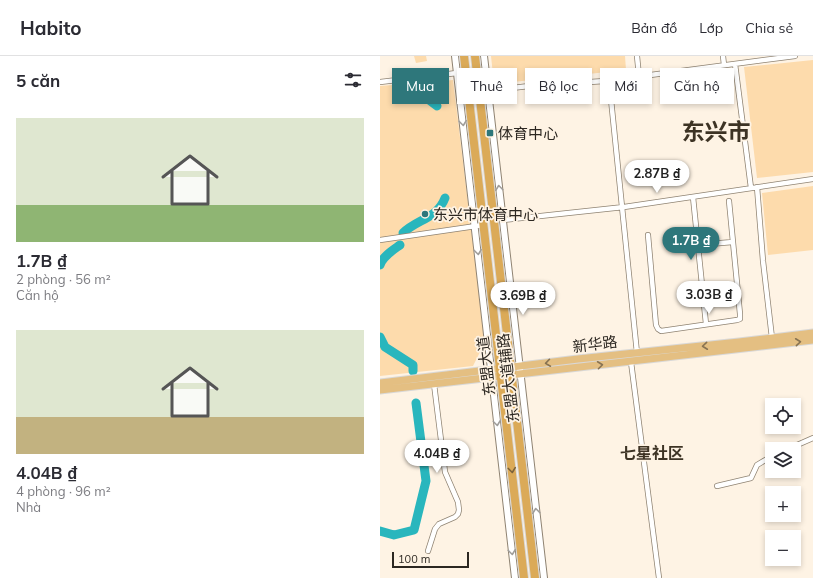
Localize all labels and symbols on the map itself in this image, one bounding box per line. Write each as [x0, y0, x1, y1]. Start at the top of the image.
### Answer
district label: 东兴市 [682, 117, 751, 146]
one-way arrow [458, 120, 467, 126]
place label: 体育中心 [498, 124, 558, 143]
marker: 体育中心 [485, 128, 495, 138]
pin: 2.87B ₫ [620, 160, 694, 194]
one-way arrow [495, 185, 504, 191]
place label: 东兴市体育中心 [433, 205, 538, 224]
marker: 东兴市体育中心 [420, 209, 430, 219]
pin: 1.7B ₫ [658, 227, 724, 261]
one-way arrow [473, 249, 482, 255]
pin: 3.03B ₫ [672, 281, 746, 315]
pin: 3.69B ₫ [486, 282, 560, 316]
street label: 东盟大道辅路 [493, 332, 523, 424]
street label: 新华路 [572, 332, 618, 356]
street label: 东盟大道 [473, 335, 499, 397]
one-way arrow [795, 337, 801, 346]
one-way arrow [702, 341, 708, 350]
one-way arrow [545, 358, 551, 367]
one-way arrow [597, 361, 603, 370]
one-way arrow [492, 420, 501, 426]
pin: 4.04B ₫ [400, 440, 474, 474]
district label: 七星社区 [620, 443, 684, 463]
one-way arrow [507, 467, 516, 473]
one-way arrow [532, 508, 541, 514]
one-way arrow [507, 549, 516, 555]
scale bar [392, 550, 469, 569]

